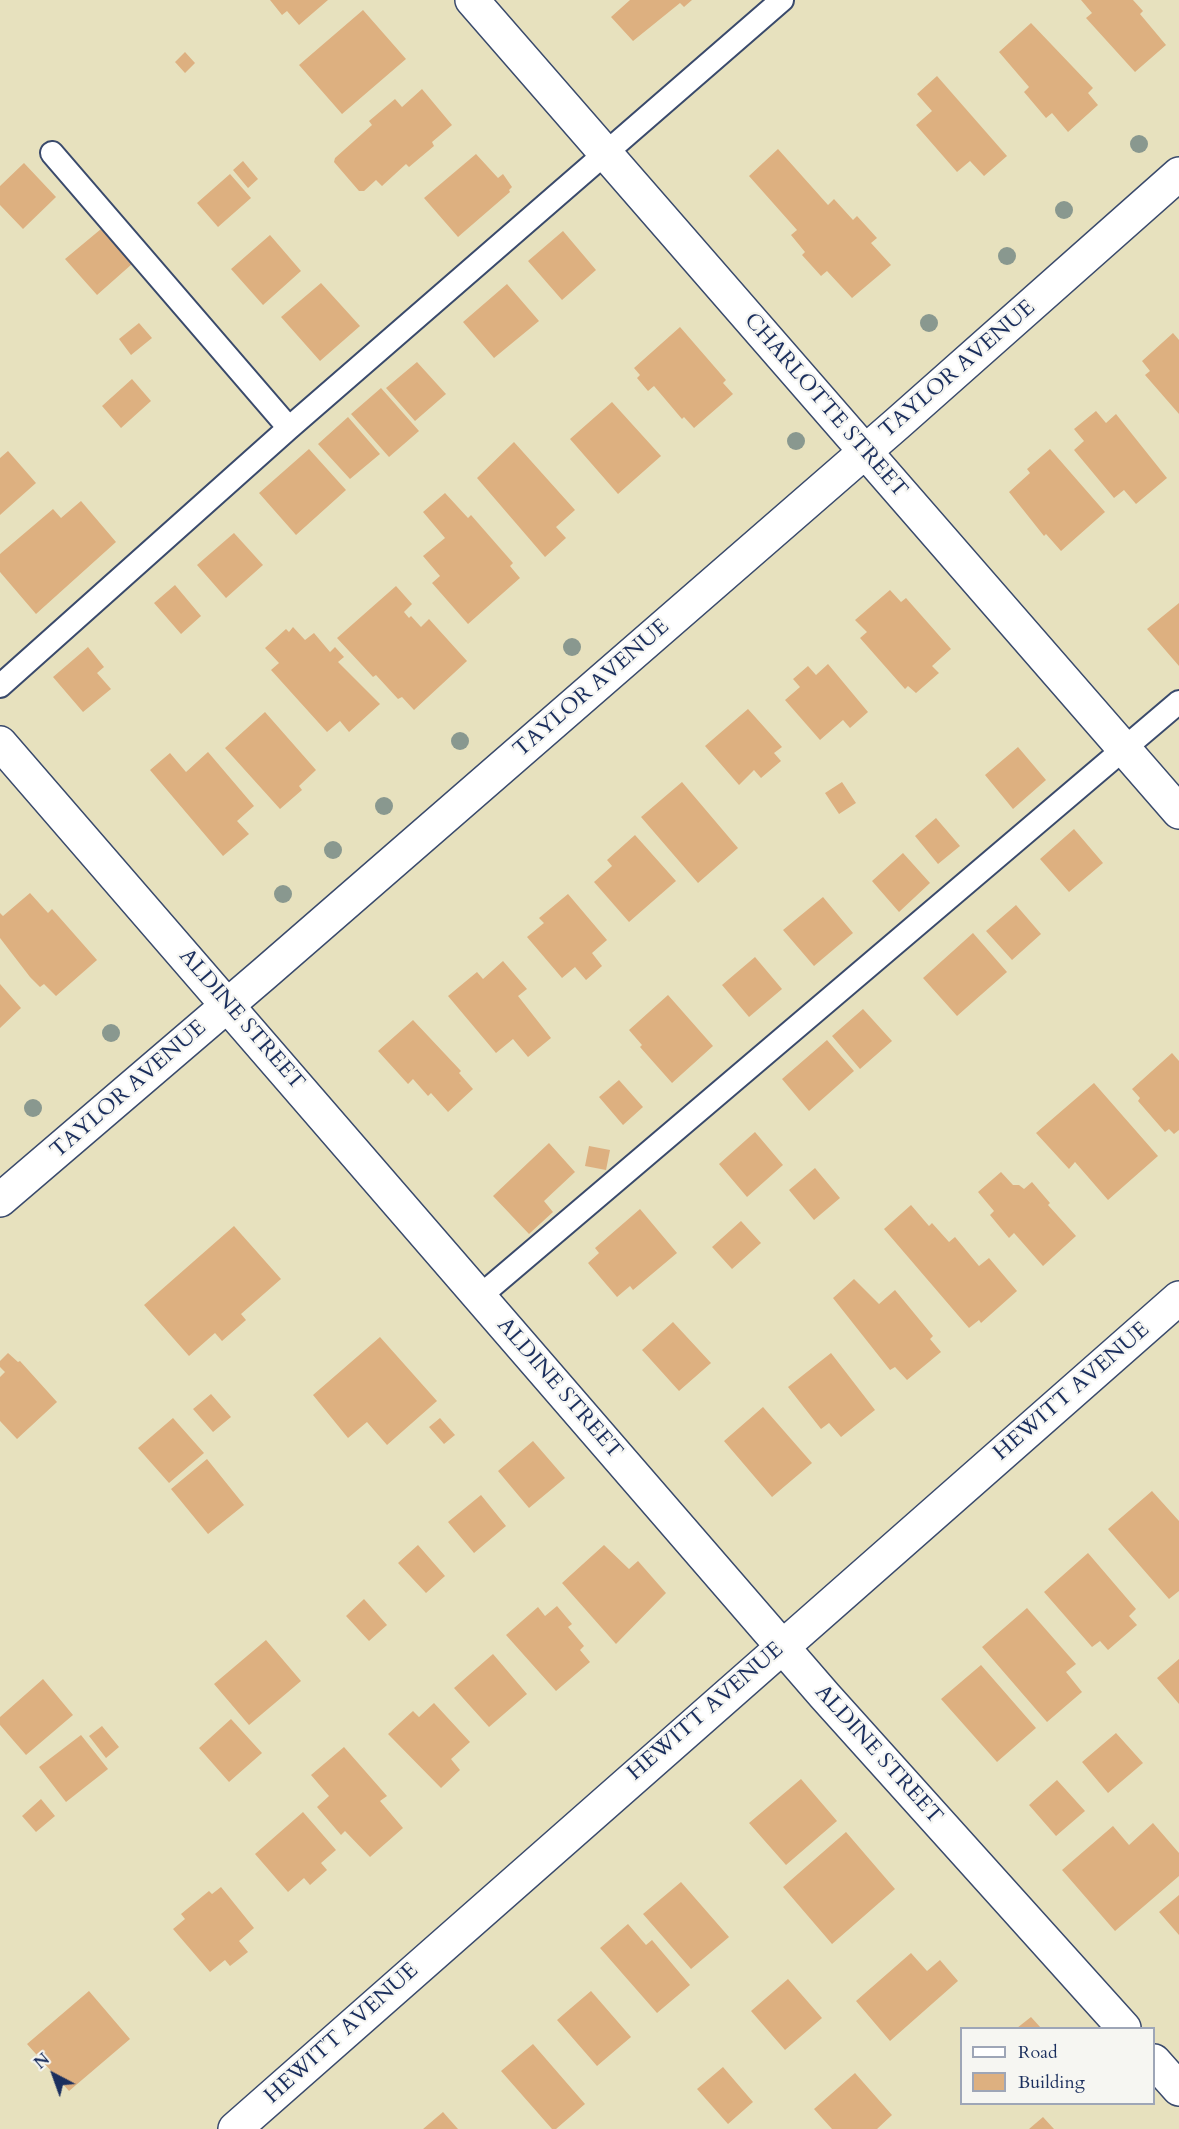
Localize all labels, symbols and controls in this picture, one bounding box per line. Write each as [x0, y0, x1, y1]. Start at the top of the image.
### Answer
street label: TAYLOR AVENUE [875, 295, 1041, 445]
street label: CHARLOTTE STREET [738, 308, 912, 504]
street label: TAYLOR AVENUE [509, 614, 675, 764]
street label: ALDINE STREET [173, 944, 309, 1096]
street label: TAYLOR AVENUE [46, 1015, 212, 1165]
street label: ALDINE STREET [491, 1313, 627, 1465]
street label: HEWITT AVENUE [989, 1317, 1155, 1467]
street label: HEWITT AVENUE [623, 1637, 789, 1787]
street label: ALDINE STREET [809, 1680, 947, 1830]
street label: HEWITT AVENUE [260, 1958, 424, 2110]
legend [960, 2027, 1155, 2105]
text: Road [1018, 2040, 1058, 2065]
north arrow [24, 2045, 84, 2105]
text: N [30, 2049, 55, 2074]
text: Building [1018, 2070, 1085, 2095]

